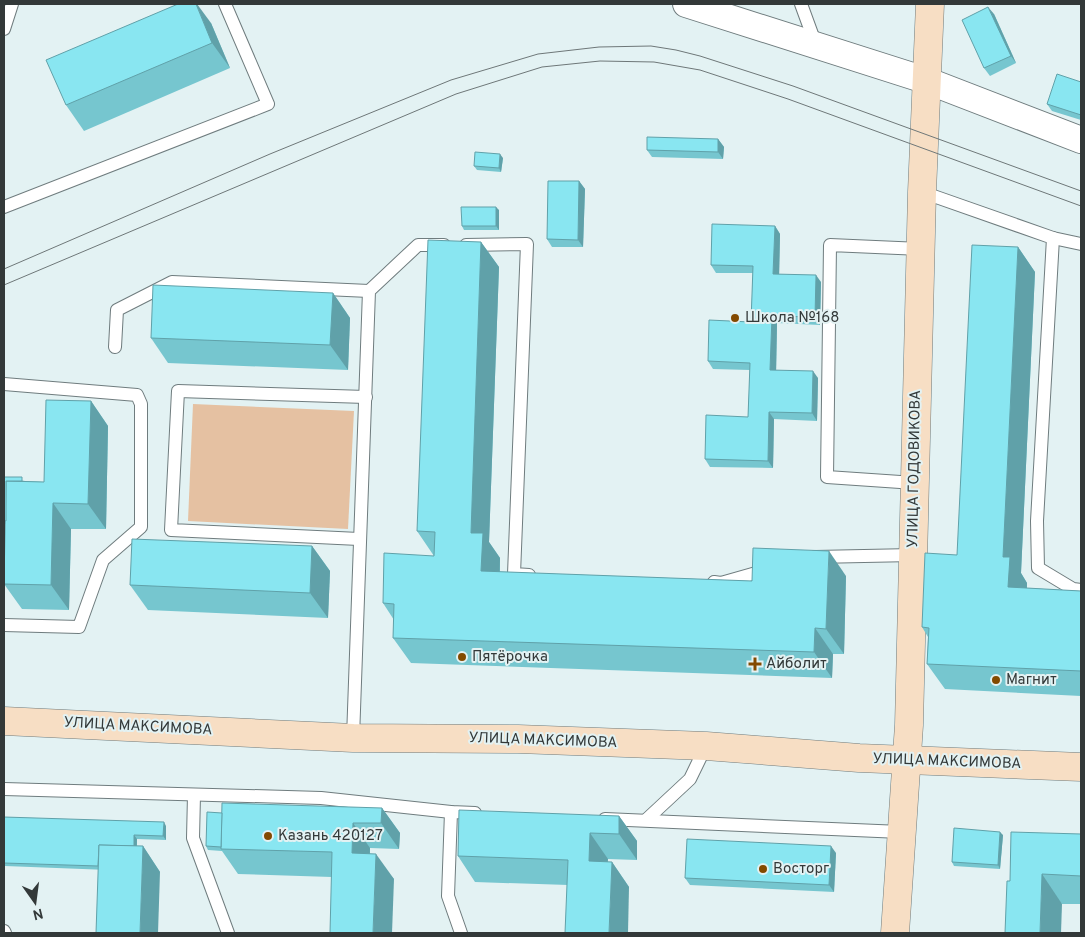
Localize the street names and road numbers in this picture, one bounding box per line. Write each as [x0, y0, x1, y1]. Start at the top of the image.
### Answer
street label: УЛИЦА ГОДОВИКОВА [904, 390, 926, 548]
street label: УЛИЦА МАКСИМОВА [63, 714, 213, 740]
street label: УЛИЦА МАКСИМОВА [468, 729, 618, 753]
street label: УЛИЦА МАКСИМОВА [872, 750, 1022, 774]

